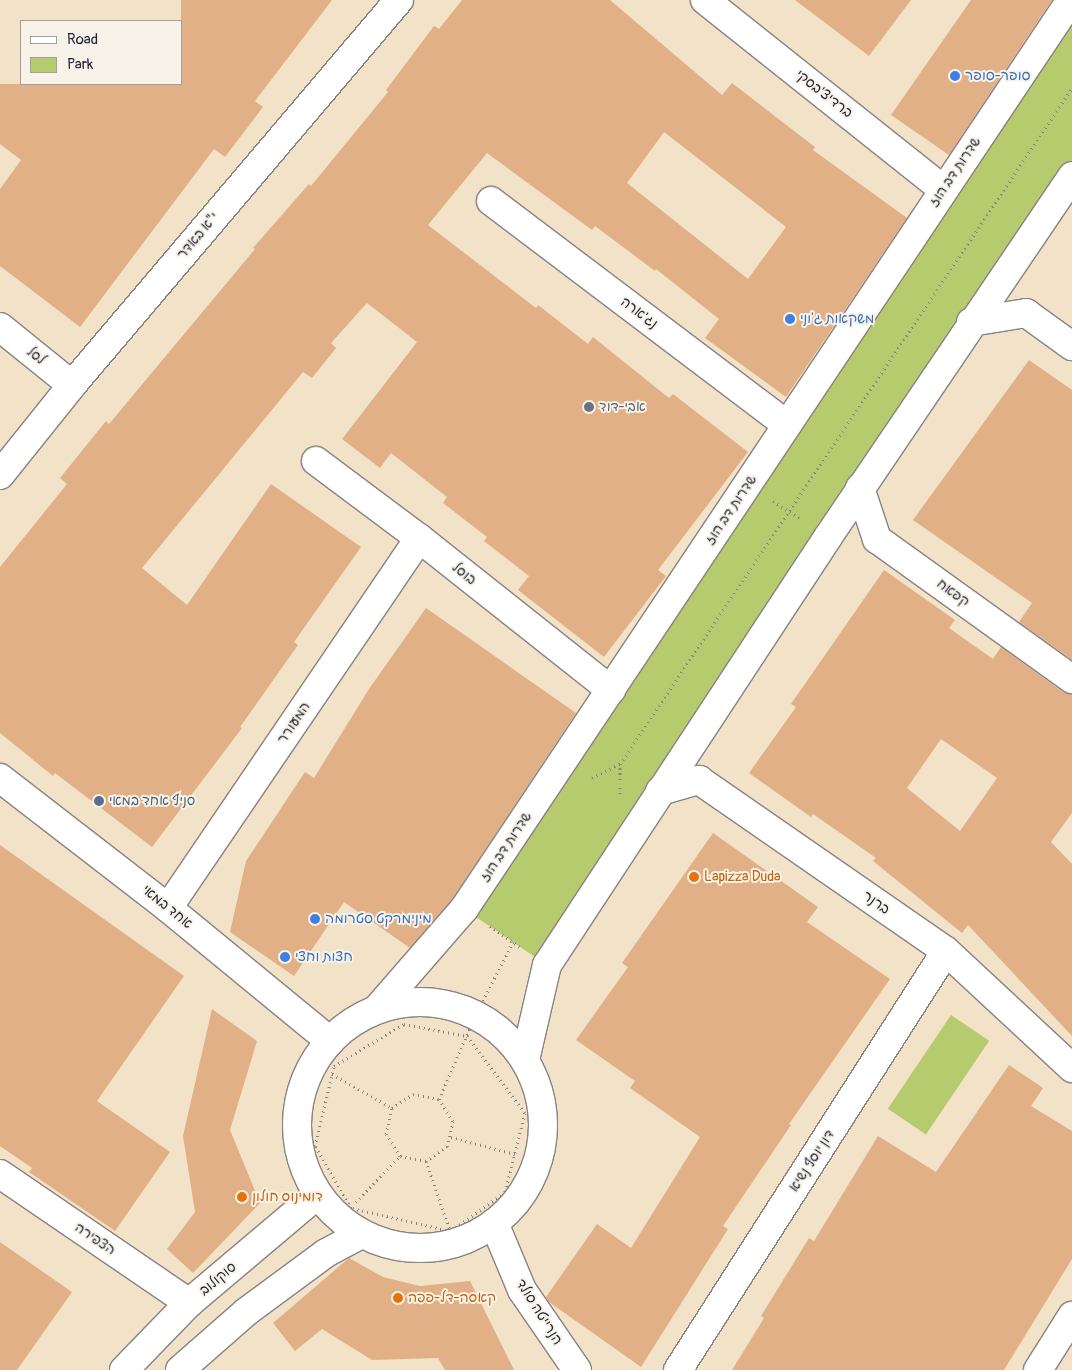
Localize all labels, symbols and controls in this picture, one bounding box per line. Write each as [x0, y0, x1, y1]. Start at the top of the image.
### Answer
legend [20, 20, 182, 85]
text: Road [67, 30, 98, 49]
text: Park [67, 55, 93, 74]
street label: ברדיצ'בסקי [792, 66, 856, 122]
place label: סופר-סופר [965, 68, 1031, 84]
marker: סופר-סופר [949, 70, 961, 82]
street label: שדרות דב הוז [926, 134, 984, 210]
street label: י"א באדר [174, 209, 222, 263]
street label: נג'ארה [617, 294, 661, 332]
place label: משקאות ג'וני [800, 311, 874, 327]
marker: משקאות ג'וני [784, 313, 796, 325]
street label: לסל [23, 344, 49, 368]
place label: אבי-דוד [599, 399, 646, 415]
marker: אבי-דוד [583, 401, 595, 413]
street label: שדרות דב הוז [702, 472, 760, 548]
street label: בוסל [448, 559, 480, 589]
street label: קפאח [933, 576, 973, 610]
street label: המעורר [274, 699, 314, 747]
place label: סניף אחד במאי [109, 793, 195, 809]
marker: סניף אחד במאי [93, 795, 105, 807]
street label: שדרות דב הוז [477, 809, 535, 885]
place label: Lapizza Duda [704, 869, 781, 885]
marker: Lapizza Duda [688, 871, 700, 883]
street label: אחד במאי [138, 882, 196, 932]
street label: ברנר [859, 888, 893, 918]
place label: מינימרקט סטרומה [325, 911, 432, 927]
marker: מינימרקט סטרומה [309, 913, 321, 925]
place label: חצות וחצי [295, 949, 353, 965]
marker: חצות וחצי [279, 951, 291, 963]
street label: דון יוסף נשיא [786, 1127, 838, 1195]
place label: דומינוס חולון [252, 1189, 323, 1205]
marker: דומינוס חולון [236, 1191, 248, 1203]
street label: הצפירה [71, 1219, 119, 1259]
street label: סוקולוב [196, 1259, 240, 1299]
street label: הנרייטה סולד [512, 1276, 566, 1348]
place label: קאסה-דל-פפה [408, 1290, 496, 1306]
marker: קאסה-דל-פפה [392, 1292, 404, 1304]

